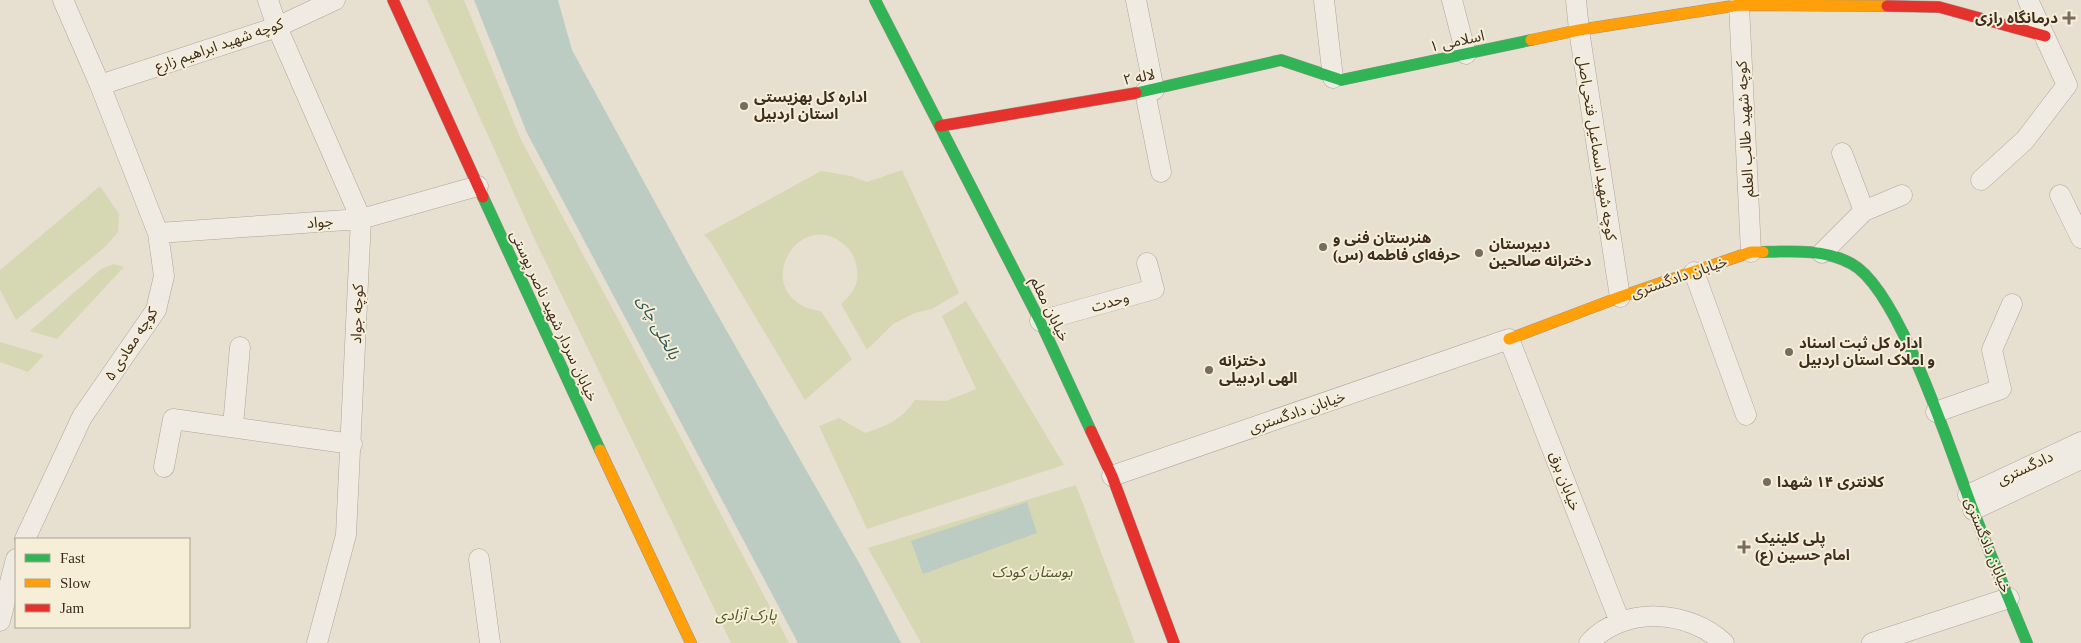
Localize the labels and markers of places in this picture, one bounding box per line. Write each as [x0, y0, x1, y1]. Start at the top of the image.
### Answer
place label: درمانگاه رازی [1975, 9, 2058, 27]
marker: درمانگاه رازی [2062, 11, 2076, 25]
place label: اداره کل بهزیستی استان اردبیل [754, 89, 867, 123]
marker: اداره کل بهزیستی استان اردبیل [738, 100, 750, 112]
place label: هنرستان فنی و حرفه‌ای فاطمه (س) [1333, 230, 1461, 264]
place label: دبیرستان دخترانه صالحین [1489, 236, 1592, 270]
marker: هنرستان فنی و حرفه‌ای فاطمه (س) [1317, 241, 1329, 253]
marker: دبیرستان دخترانه صالحین [1473, 247, 1485, 259]
place label: اداره کل ثبت اسناد و املاک استان اردبیل [1799, 335, 1935, 369]
marker: اداره کل ثبت اسناد و املاک استان اردبیل [1783, 346, 1795, 358]
place label: دخترانه الهی اردبیلی [1219, 353, 1297, 387]
marker: دخترانه الهی اردبیلی [1203, 364, 1215, 376]
place label: کلانتری ۱۴ شهدا [1777, 474, 1884, 491]
marker: کلانتری ۱۴ شهدا [1761, 476, 1773, 488]
place label: پلی کلینیک امام حسین (ع) [1755, 530, 1850, 566]
marker: پلی کلینیک امام حسین (ع) [1737, 540, 1751, 554]

